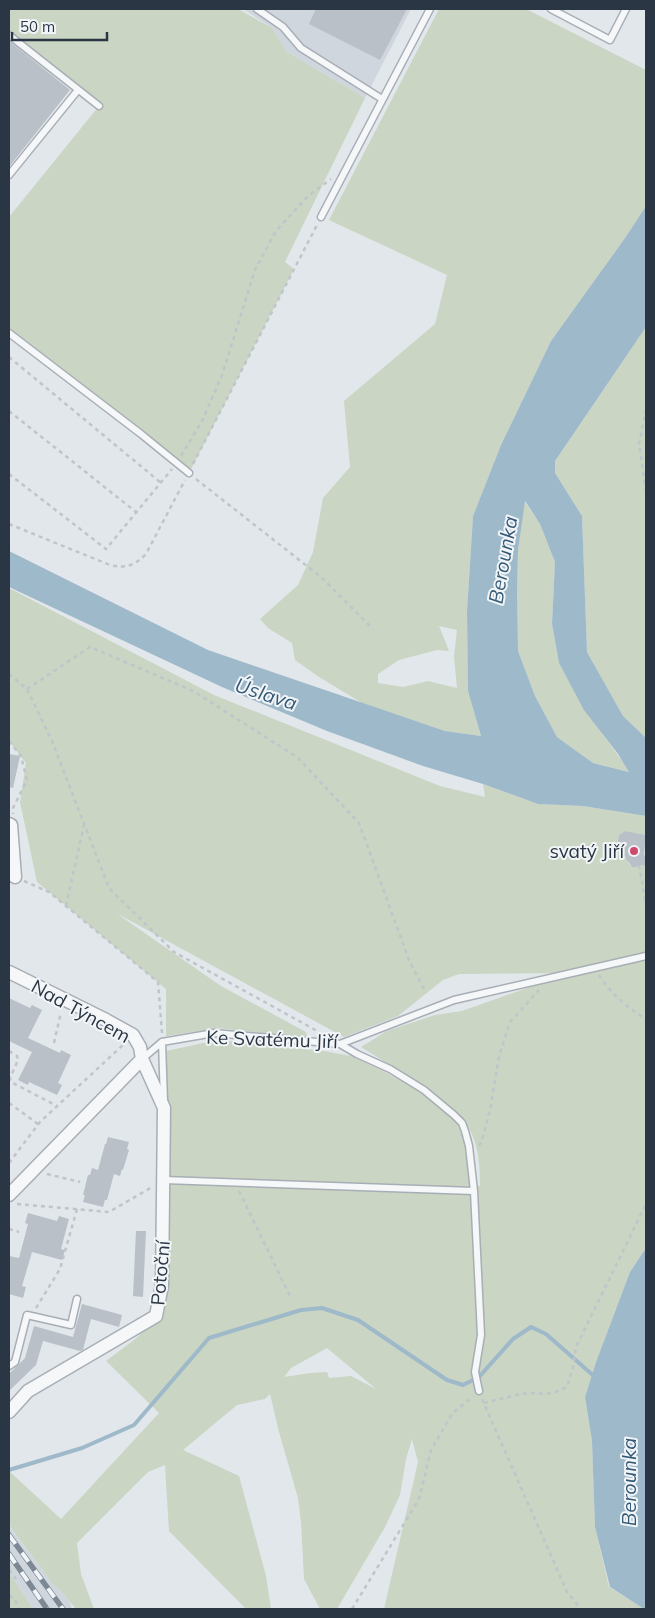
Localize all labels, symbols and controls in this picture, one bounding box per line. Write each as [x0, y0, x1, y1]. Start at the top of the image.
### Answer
scale bar [12, 10, 108, 42]
text: 50 m [20, 17, 55, 36]
water label: Berounka [483, 514, 523, 606]
water label: Úslava [232, 672, 300, 715]
place label: svatý Jiří [549, 839, 625, 863]
marker: svatý Jiří [628, 845, 640, 857]
street label: Nad Týncem [27, 974, 135, 1048]
street label: Ke Svatému Jiří [206, 1025, 340, 1053]
street label: Potoční [145, 1238, 175, 1307]
water label: Berounka [616, 1438, 641, 1526]

